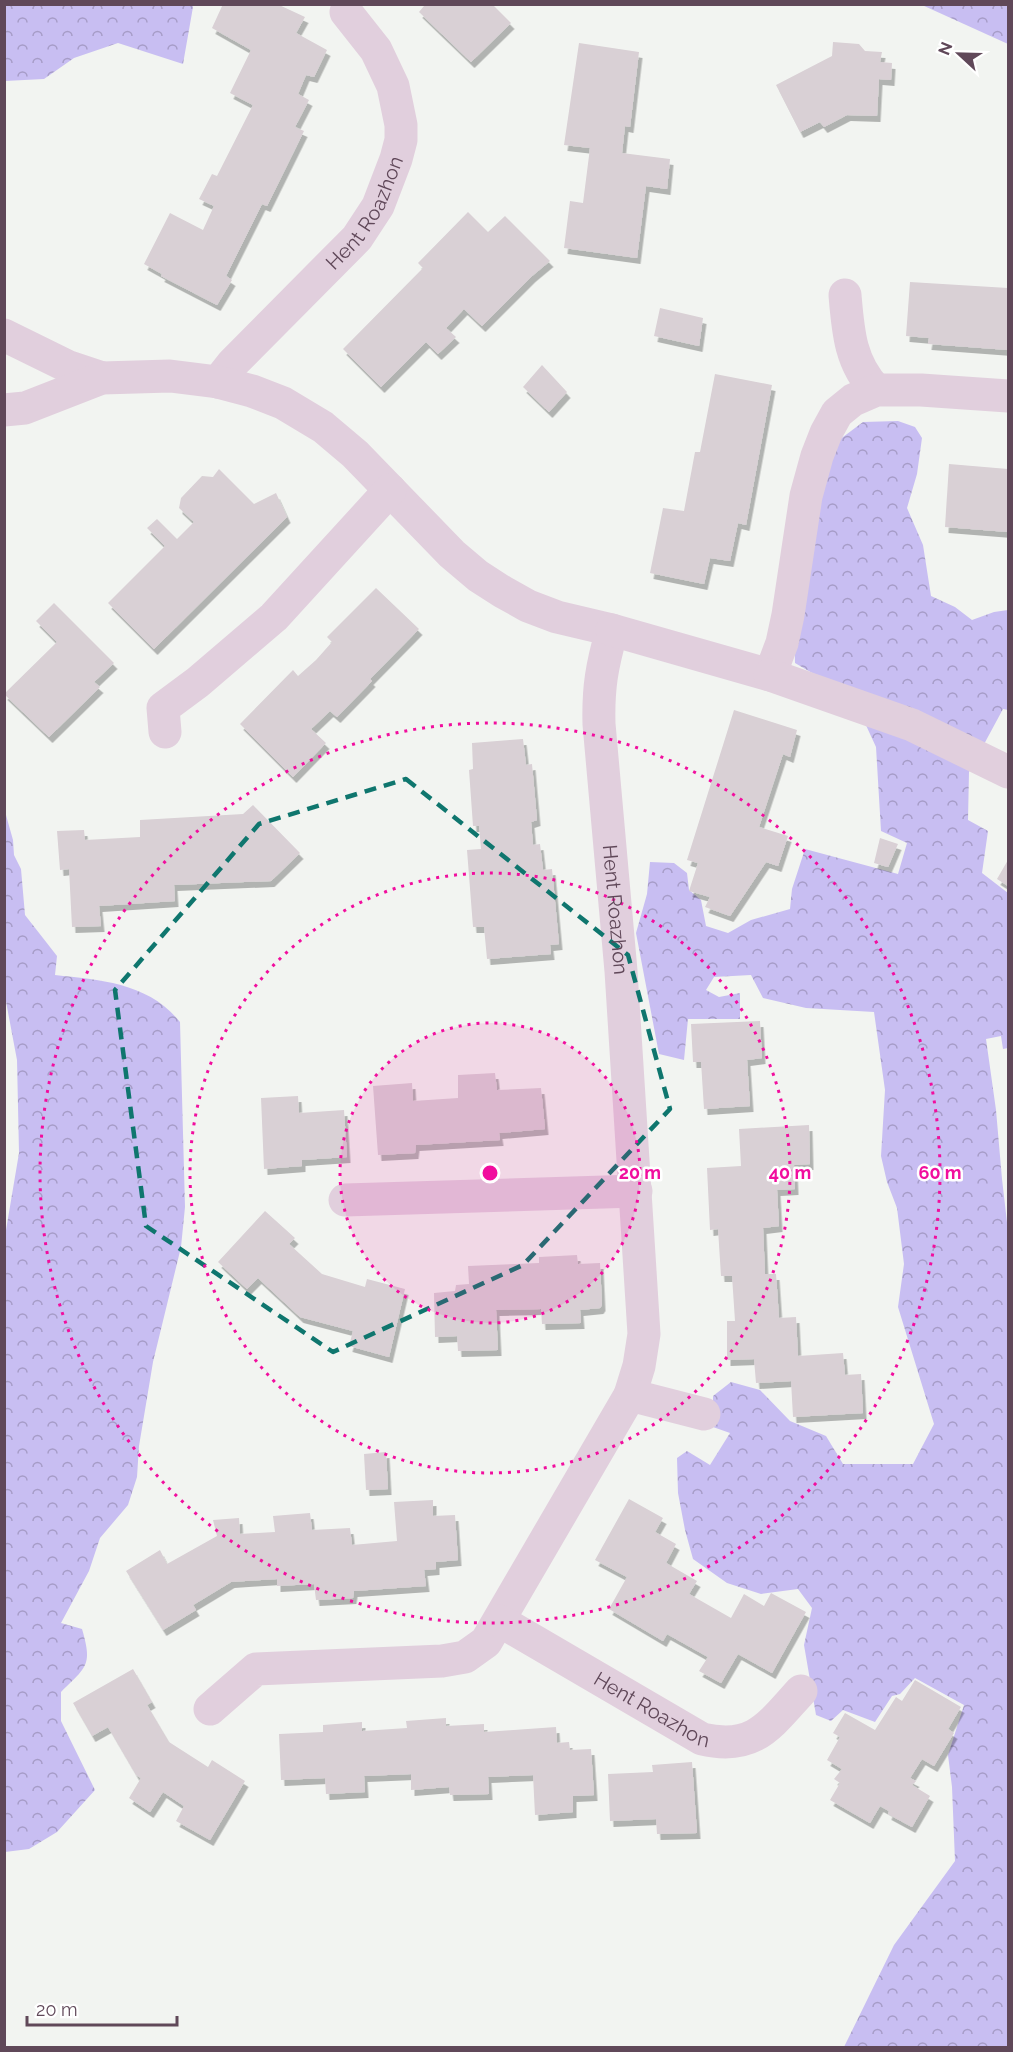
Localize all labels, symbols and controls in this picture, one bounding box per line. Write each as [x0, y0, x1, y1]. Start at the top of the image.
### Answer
north arrow [929, 24, 989, 84]
text: N [934, 39, 957, 58]
street label: Hent Roazhon [321, 153, 408, 274]
street label: Hent Roazhon [598, 844, 633, 976]
text: 20 m [619, 1162, 661, 1183]
text: 40 m [769, 1162, 811, 1183]
text: 60 m [918, 1162, 962, 1183]
centre of rings [480, 1163, 500, 1183]
street label: Hent Roazhon [590, 1667, 712, 1752]
scale bar [27, 1989, 177, 2027]
text: 20 m [36, 1999, 78, 2020]

